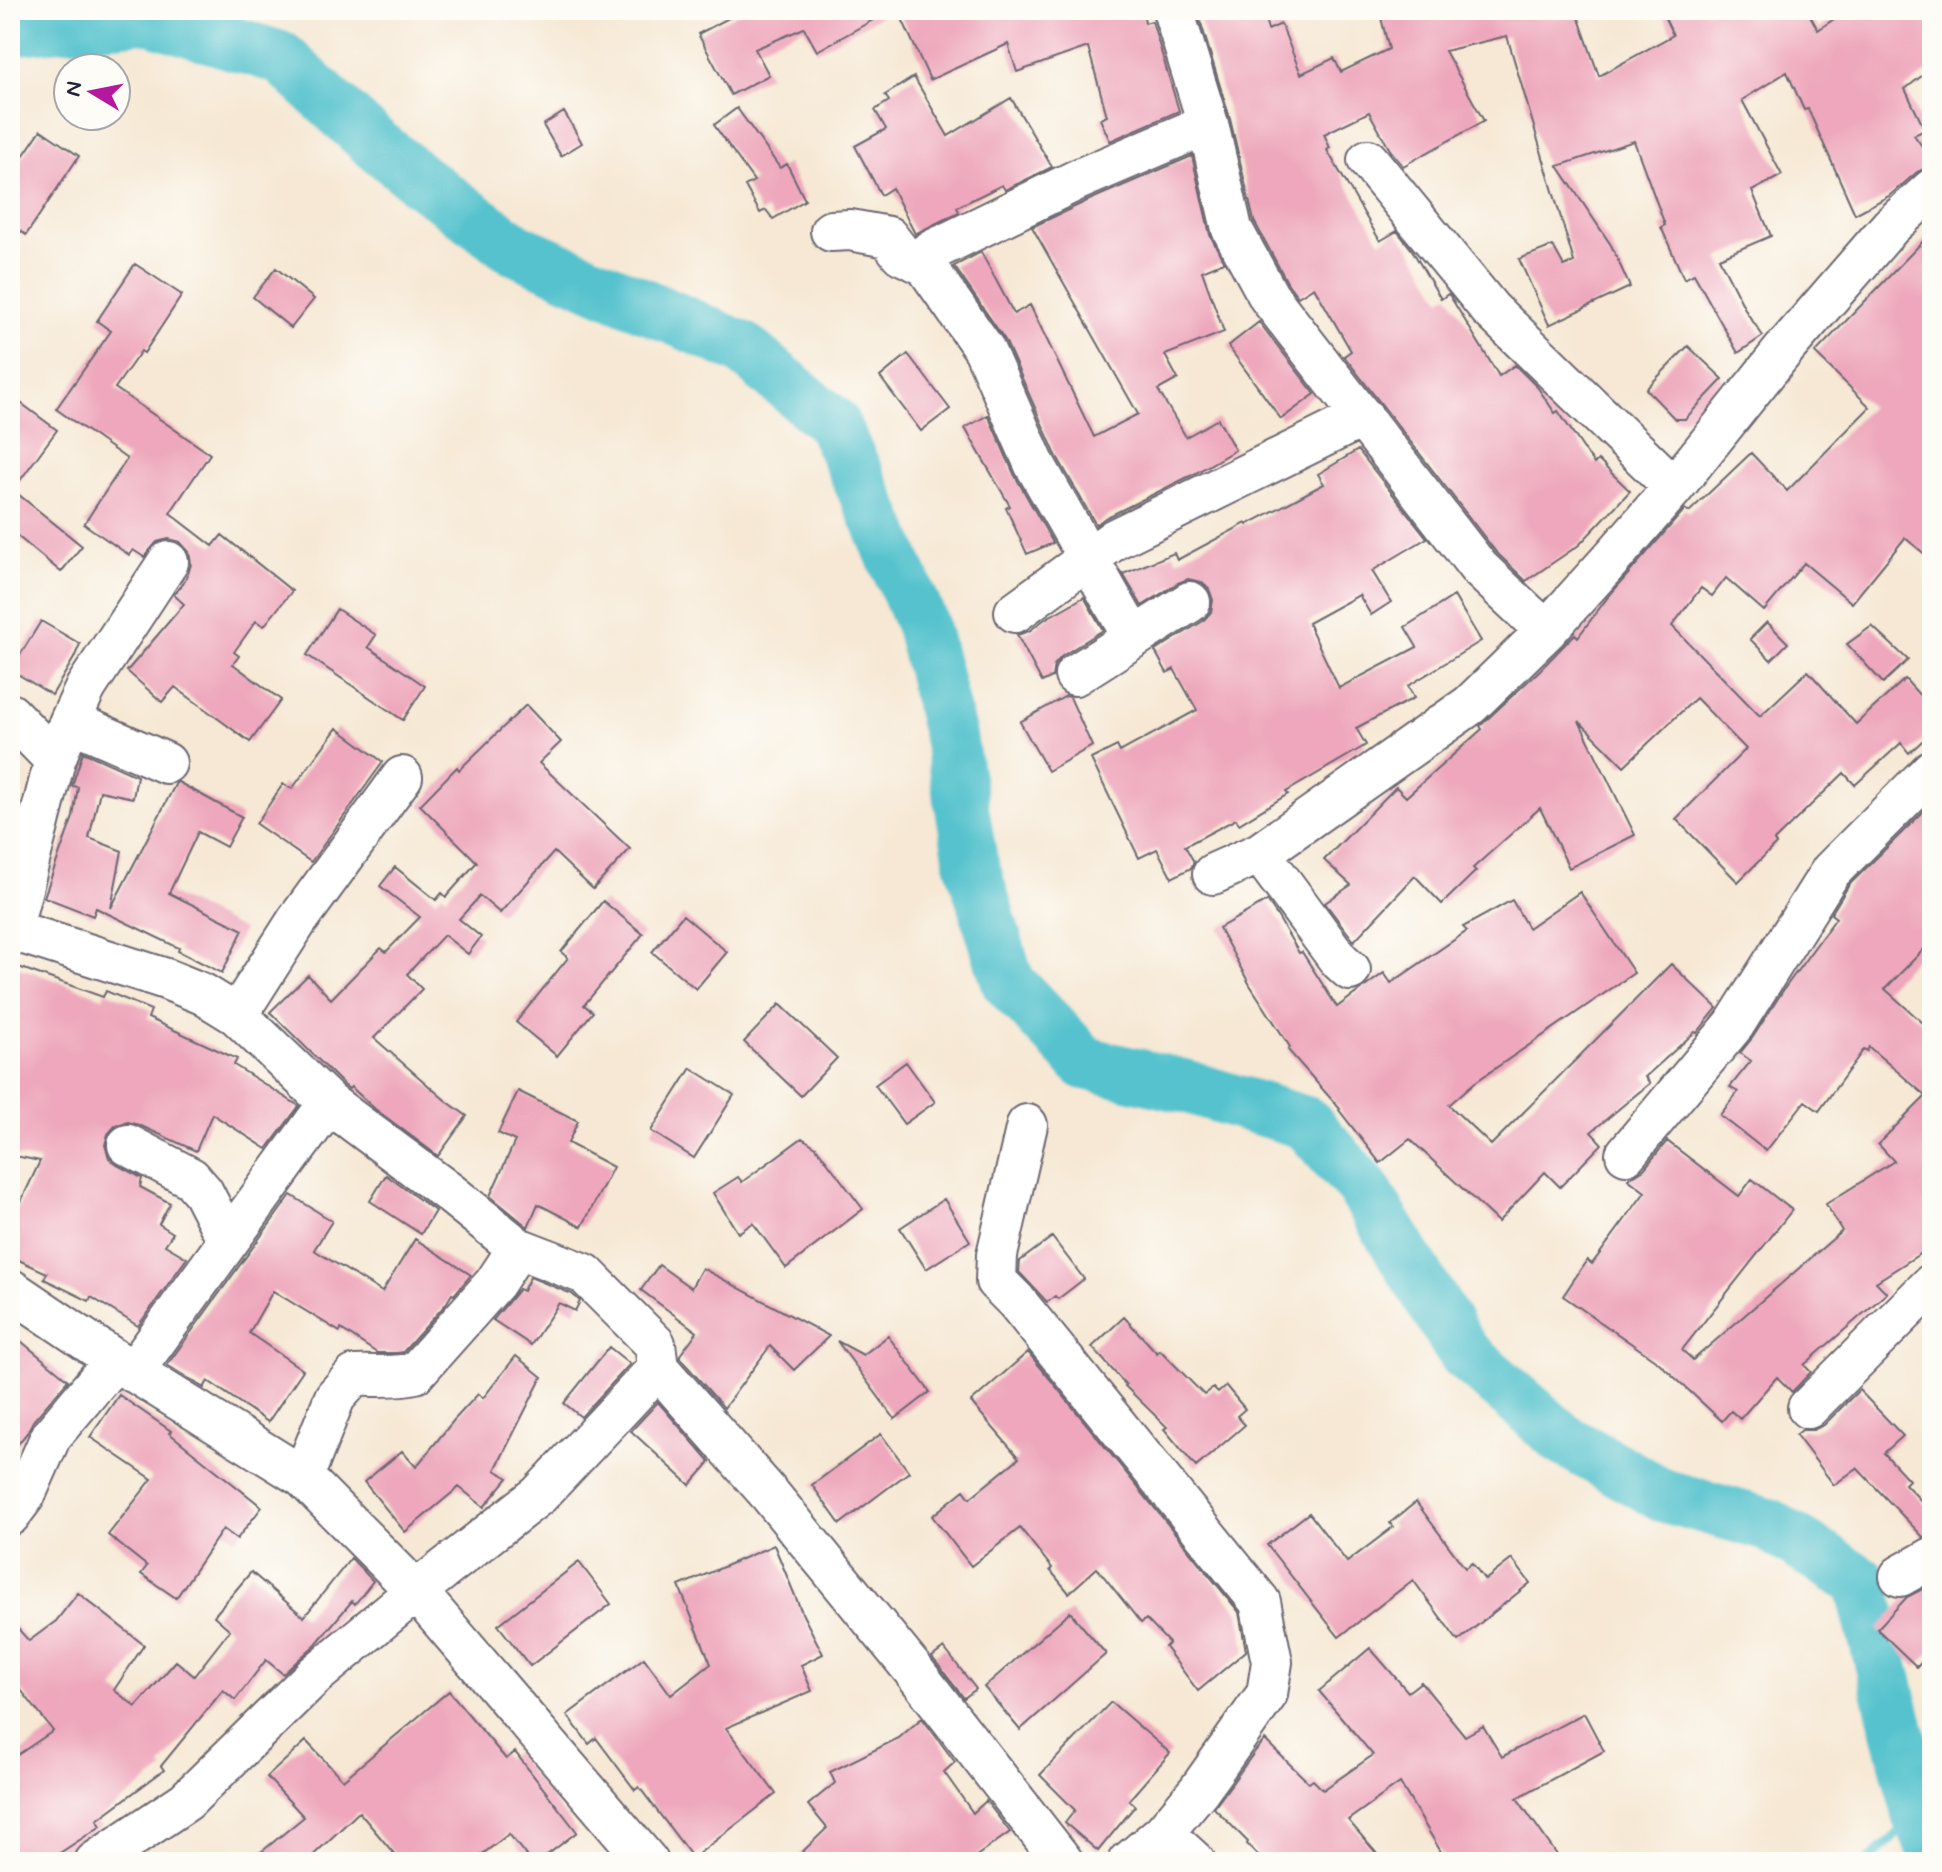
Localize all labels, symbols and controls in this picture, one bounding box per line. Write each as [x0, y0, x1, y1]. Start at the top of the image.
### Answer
north arrow [52, 52, 132, 132]
text: N [59, 79, 89, 99]

